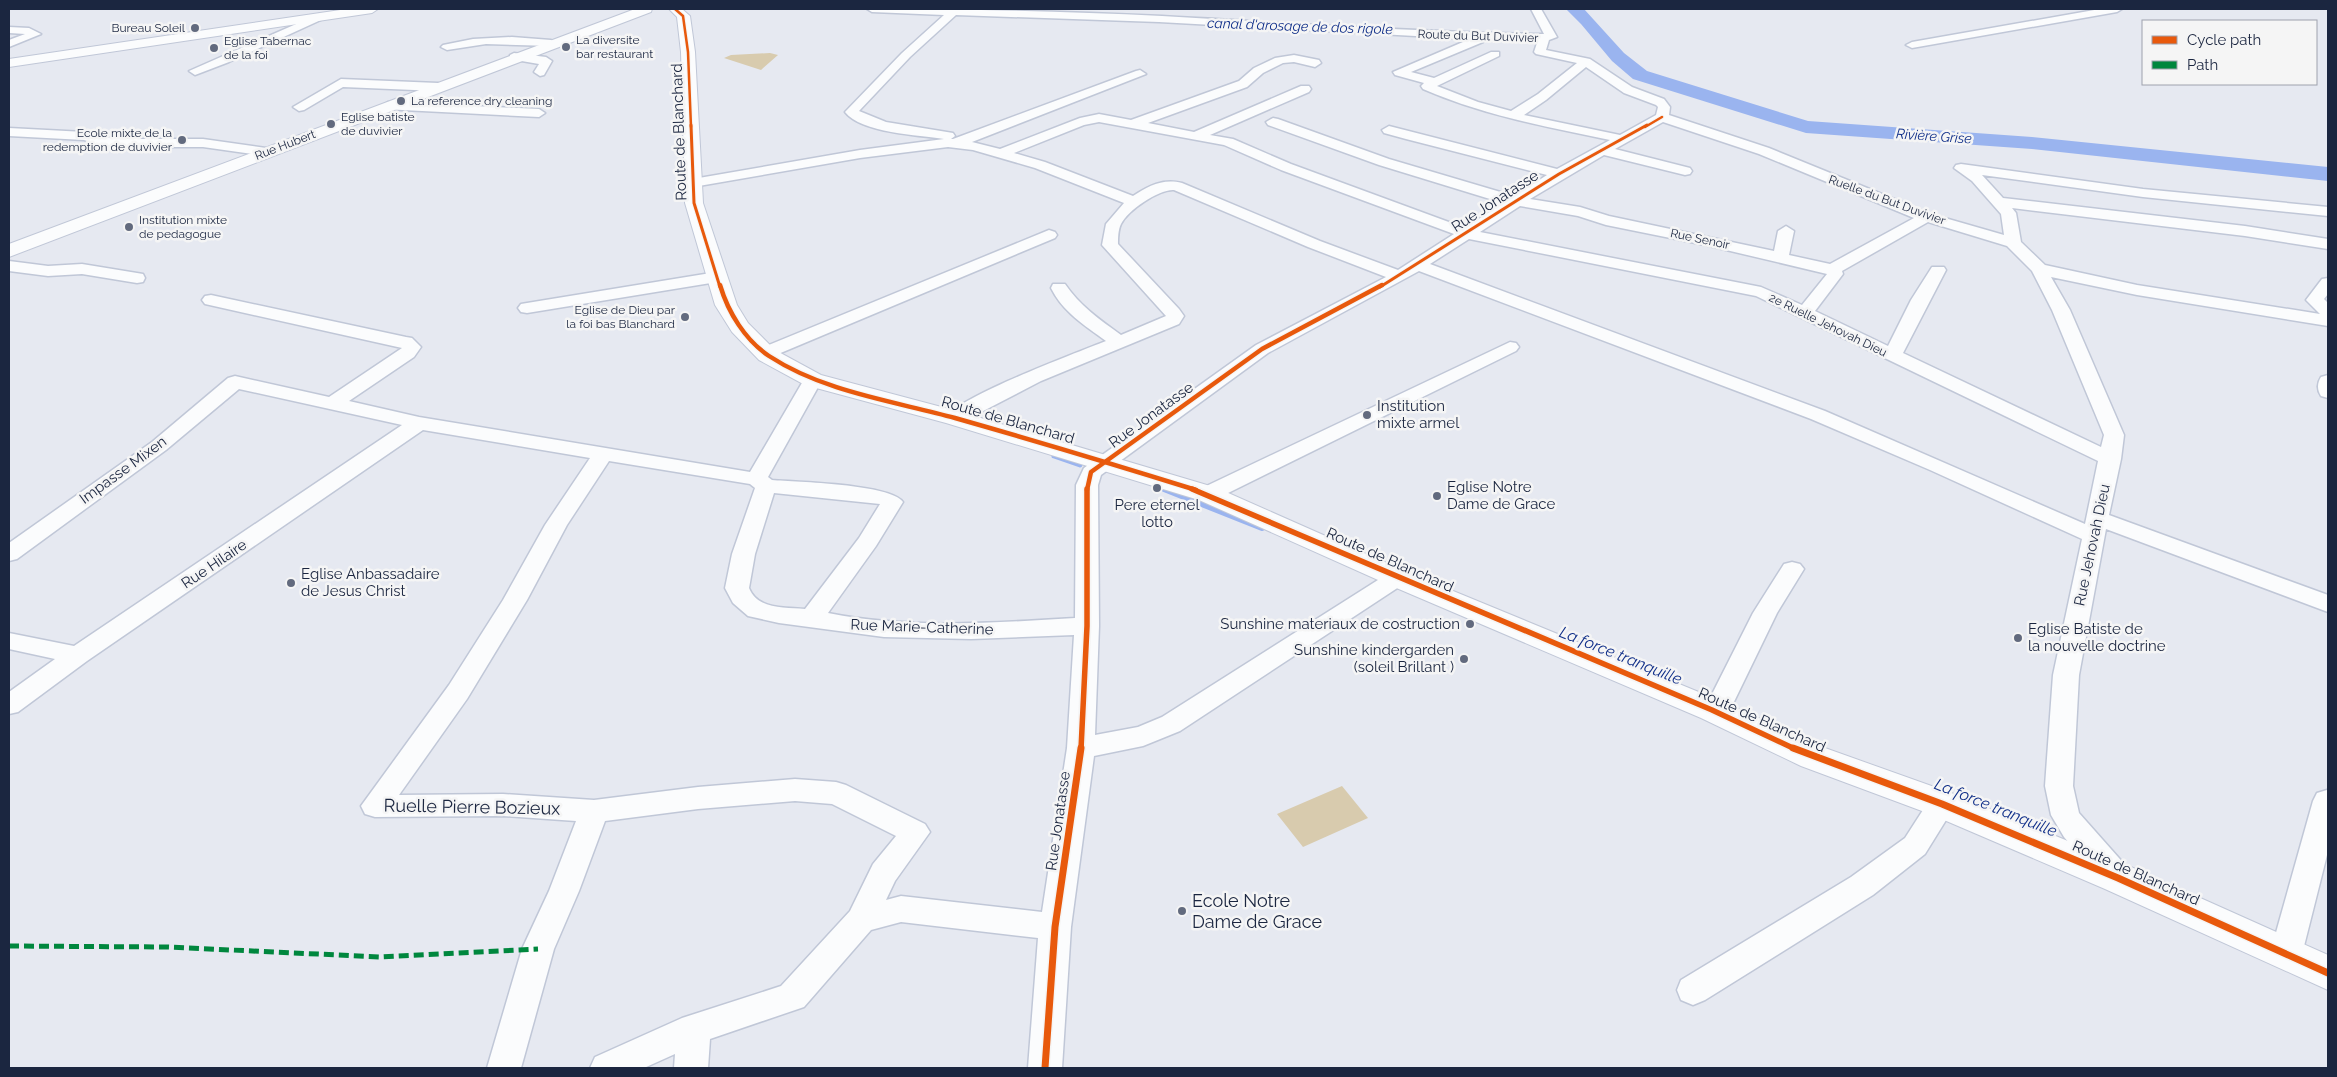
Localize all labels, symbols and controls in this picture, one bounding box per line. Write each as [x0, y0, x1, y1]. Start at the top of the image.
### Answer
water label: canal d'arosage de dos rigole [1207, 15, 1394, 37]
legend [2142, 20, 2317, 85]
place label: Bureau Soleil [111, 21, 186, 35]
marker: Bureau Soleil [189, 22, 201, 34]
street label: Route du But Duvivier [1417, 27, 1539, 45]
text: Cycle path [2187, 31, 2261, 49]
place label: La diversite bar restaurant [576, 33, 653, 61]
place label: Eglise Tabernac de la foi [224, 34, 312, 62]
marker: La diversite bar restaurant [560, 41, 572, 53]
marker: Eglise Tabernac de la foi [208, 42, 220, 54]
text: Path [2187, 56, 2218, 74]
street label: Route de Blanchard [668, 63, 690, 201]
place label: La reference dry cleaning [411, 94, 552, 108]
marker: La reference dry cleaning [395, 95, 407, 107]
place label: Eglise batiste de duvivier [341, 110, 415, 138]
marker: Eglise batiste de duvivier [325, 118, 337, 130]
water label: Rivière Grise [1896, 125, 1973, 147]
place label: Ecole mixte de la redemption de duvivier [43, 126, 173, 154]
street label: Rue Hubert [253, 127, 317, 163]
marker: Ecole mixte de la redemption de duvivier [176, 134, 188, 146]
street label: Rue Jonatasse [1448, 166, 1542, 236]
street label: Ruelle du But Duvivier [1827, 172, 1948, 228]
place label: Institution mixte de pedagogue [139, 213, 227, 241]
marker: Institution mixte de pedagogue [123, 221, 135, 233]
street label: Rue Senoir [1669, 226, 1732, 252]
street label: 2e Ruelle Jehovah Dieu [1767, 290, 1889, 360]
place label: Eglise de Dieu par la foi bas Blanchard [566, 303, 676, 331]
marker: Eglise de Dieu par la foi bas Blanchard [679, 311, 691, 323]
street label: Rue Jonatasse [1105, 378, 1197, 452]
street label: Route de Blanchard [939, 392, 1077, 448]
place label: Institution mixte armel [1377, 397, 1460, 432]
marker: Institution mixte armel [1361, 409, 1373, 421]
street label: Impasse Mixen [76, 432, 170, 508]
place label: Eglise Notre Dame de Grace [1447, 478, 1556, 513]
marker: Pere eternel lotto [1151, 482, 1163, 494]
street label: Rue Jehovah Dieu [2070, 482, 2114, 608]
marker: Eglise Notre Dame de Grace [1431, 490, 1443, 502]
place label: Pere eternel lotto [1115, 496, 1200, 531]
street label: Route de Blanchard [1324, 524, 1456, 596]
street label: Rue Hilaire [178, 535, 250, 592]
place label: Eglise Anbassadaire de Jesus Christ [301, 565, 440, 600]
marker: Eglise Anbassadaire de Jesus Christ [285, 577, 297, 589]
place label: Sunshine materiaux de costruction [1220, 615, 1460, 633]
street label: Rue Marie-Catherine [850, 616, 994, 639]
marker: Sunshine materiaux de costruction [1464, 618, 1476, 630]
place label: Eglise Batiste de la nouvelle doctrine [2028, 620, 2166, 655]
water label: La force tranquille [1557, 622, 1685, 689]
marker: Eglise Batiste de la nouvelle doctrine [2012, 632, 2024, 644]
place label: Sunshine kindergarden (soleil Brillant ) [1294, 641, 1454, 676]
marker: Sunshine kindergarden (soleil Brillant ) [1458, 653, 1470, 665]
street label: Route de Blanchard [1696, 684, 1828, 756]
street label: Rue Jonatasse [1042, 770, 1074, 872]
water label: La force tranquille [1932, 774, 2060, 841]
street label: Ruelle Pierre Bozieux [384, 794, 560, 819]
street label: Route de Blanchard [2070, 837, 2202, 909]
place label: Ecole Notre Dame de Grace [1192, 890, 1322, 932]
marker: Ecole Notre Dame de Grace [1176, 905, 1188, 917]

